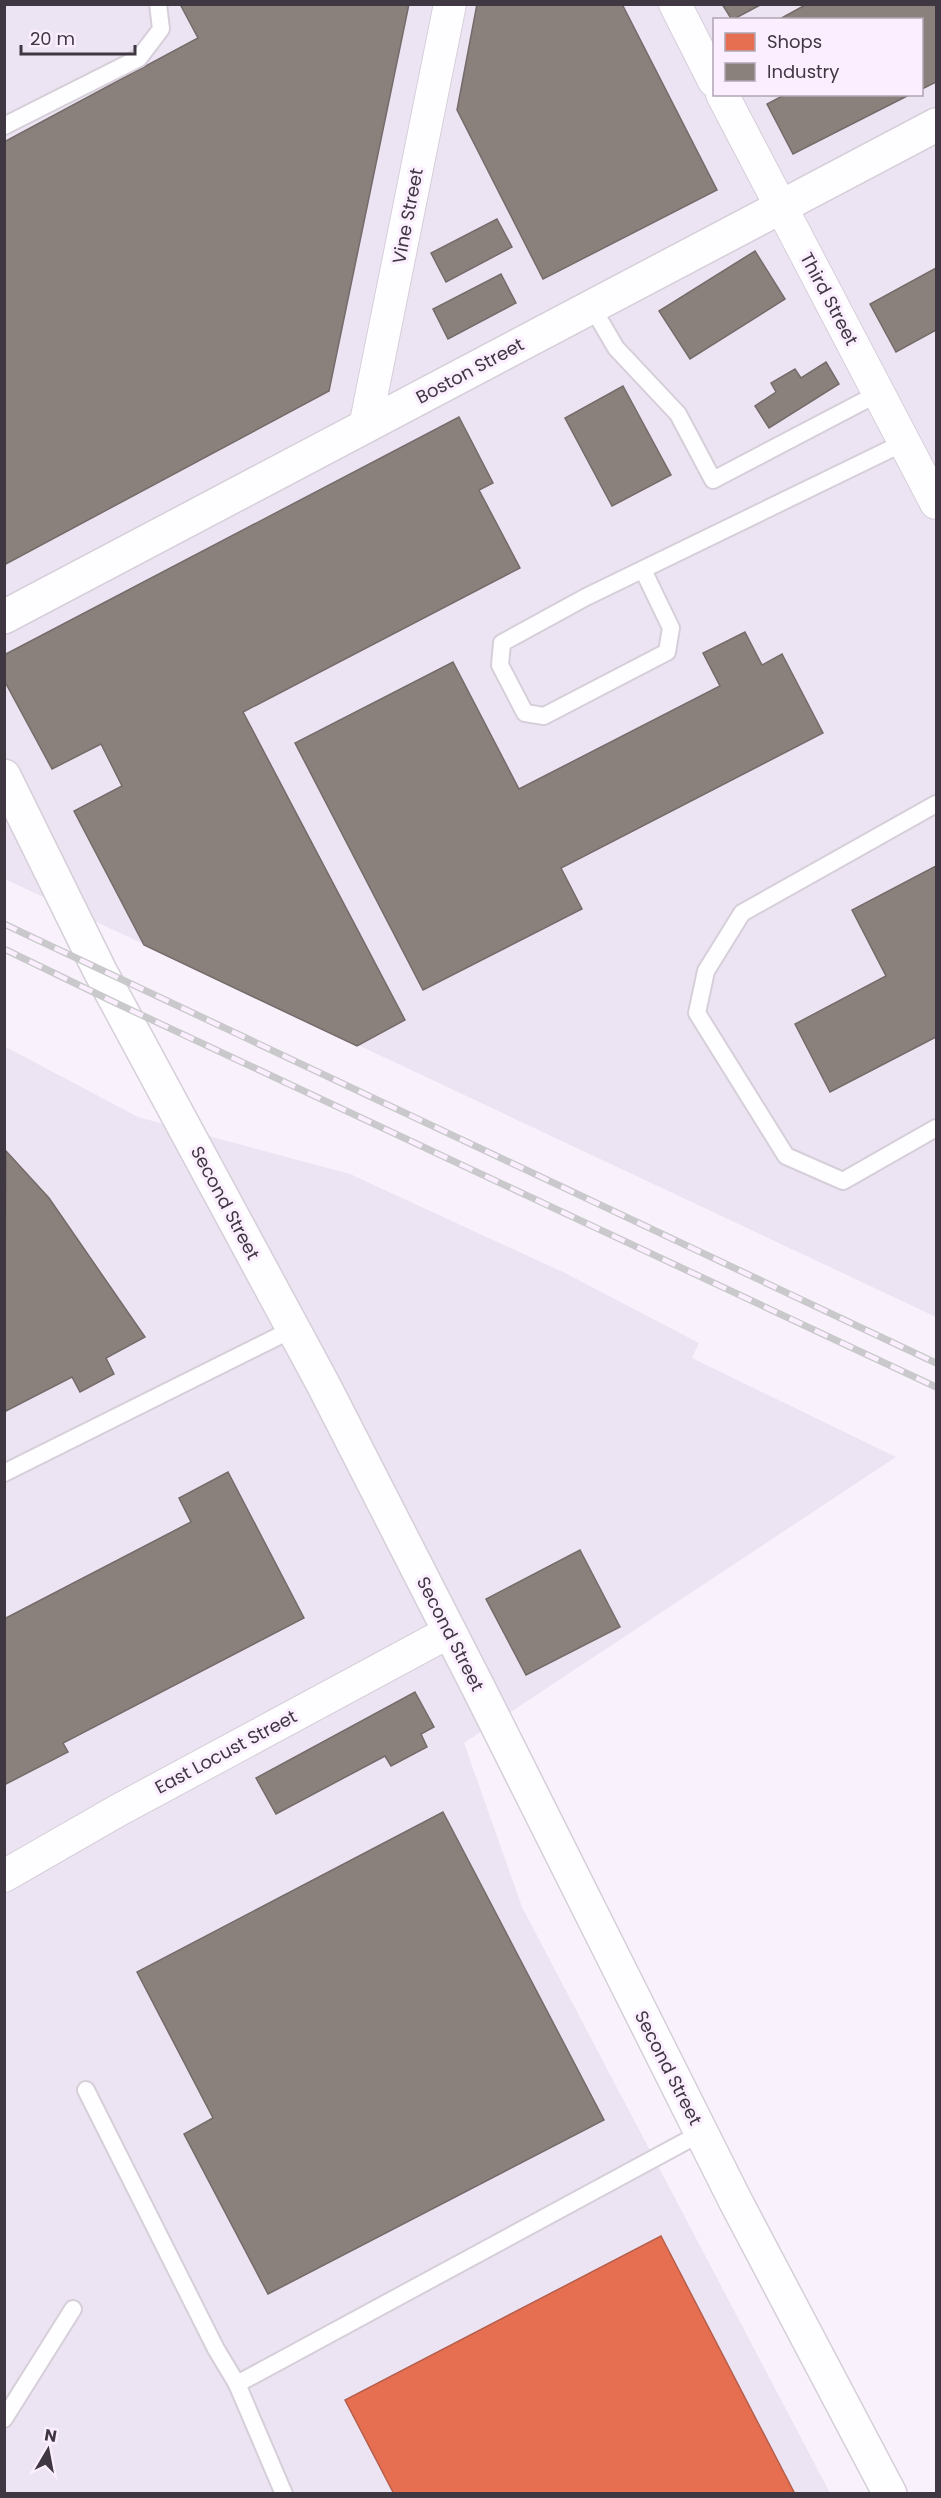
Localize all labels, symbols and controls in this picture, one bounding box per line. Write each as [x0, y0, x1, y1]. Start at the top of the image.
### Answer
scale bar [21, 18, 135, 56]
legend [713, 18, 923, 96]
text: 20 m [30, 26, 75, 51]
text: Shops [767, 29, 822, 54]
text: Industry [767, 59, 839, 84]
street label: Vine Street [386, 166, 429, 266]
street label: Third Street [794, 248, 864, 350]
street label: Boston Street [411, 332, 528, 410]
street label: Second Street [185, 1142, 266, 1264]
street label: Second Street [411, 1572, 490, 1695]
street label: East Locust Street [150, 1704, 301, 1800]
street label: Second Street [629, 2006, 708, 2129]
north arrow [18, 2420, 78, 2480]
text: N [43, 2423, 58, 2448]

